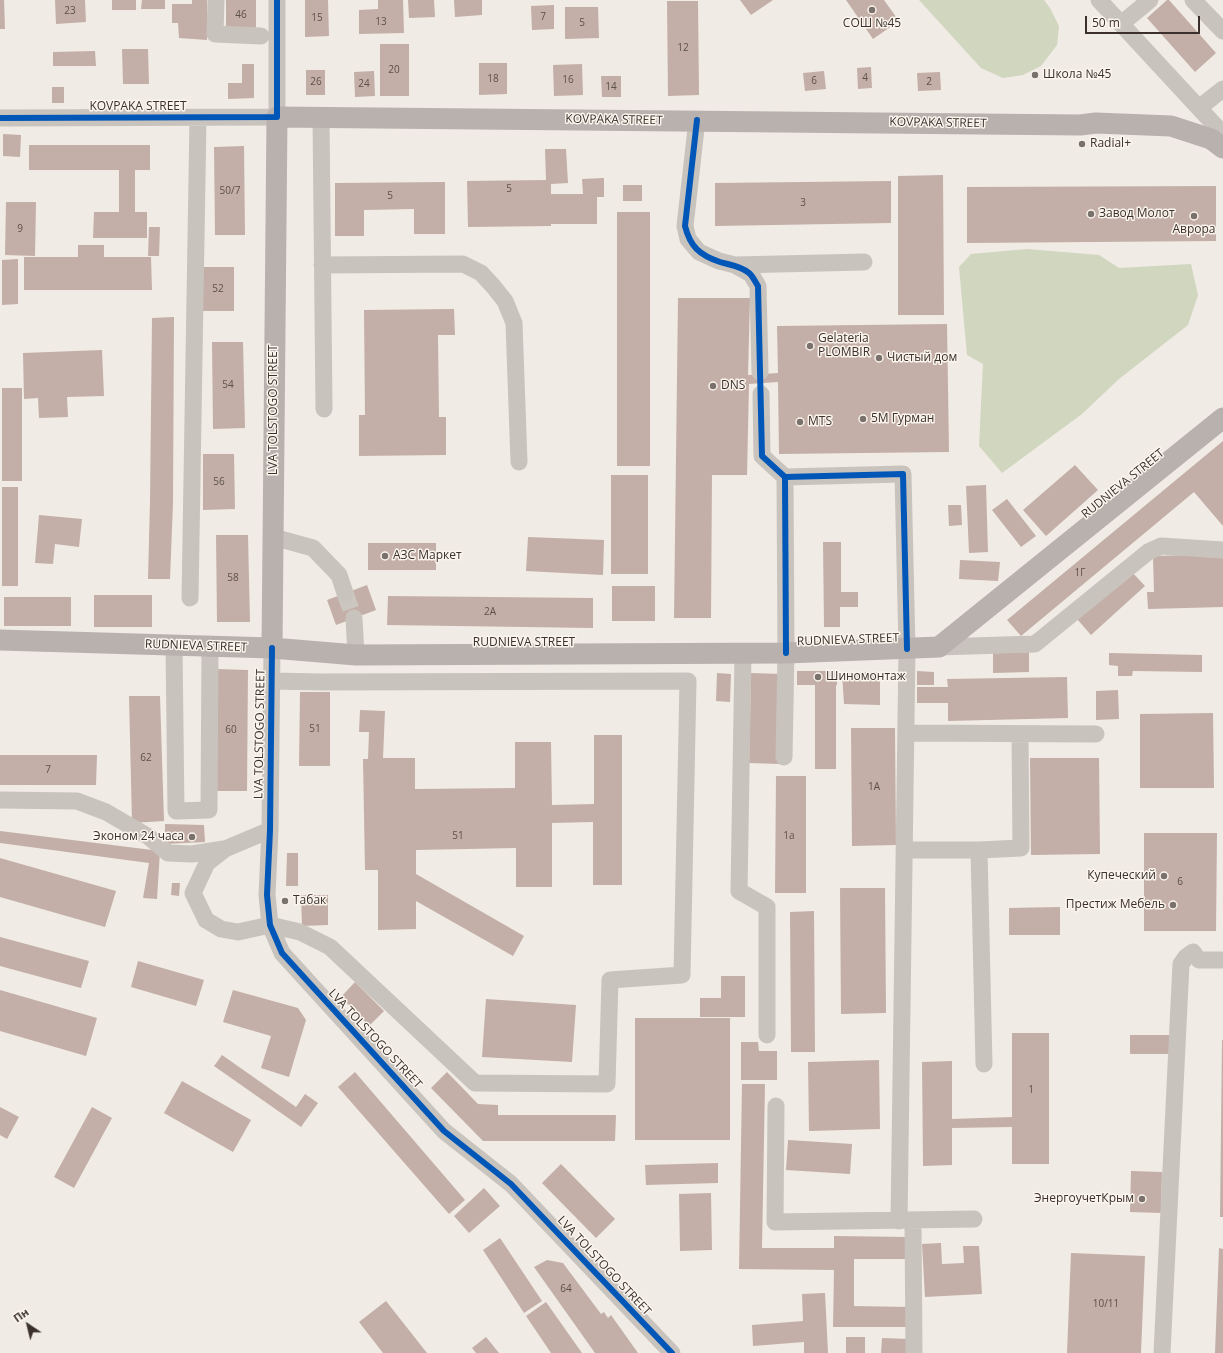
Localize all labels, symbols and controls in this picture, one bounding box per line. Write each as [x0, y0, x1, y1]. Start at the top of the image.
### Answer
house number: 23 [64, 5, 76, 17]
marker: СОШ №45 [867, 5, 877, 15]
scale bar [1087, 8, 1202, 34]
house number: 46 [235, 9, 247, 21]
house number: 7 [540, 11, 546, 23]
house number: 15 [311, 12, 323, 24]
text: 50 m [1092, 14, 1120, 31]
house number: 13 [375, 16, 387, 28]
house number: 5 [579, 17, 585, 29]
place label: СОШ №45 [843, 17, 901, 31]
house number: 12 [677, 42, 689, 54]
house number: 20 [388, 64, 400, 76]
place label: Школа №45 [1043, 68, 1111, 82]
marker: Школа №45 [1030, 70, 1040, 80]
house number: 4 [862, 72, 868, 84]
house number: 18 [487, 73, 499, 85]
house number: 16 [562, 74, 574, 86]
house number: 6 [811, 75, 817, 87]
house number: 26 [310, 76, 322, 88]
house number: 2 [926, 76, 932, 88]
house number: 24 [358, 78, 370, 90]
house number: 14 [605, 81, 617, 93]
street label: KOVPAKA STREET [89, 100, 187, 114]
street label: KOVPAKA STREET [565, 112, 663, 128]
street label: KOVPAKA STREET [889, 115, 987, 131]
place label: Radial+ [1090, 137, 1131, 151]
marker: Radial+ [1077, 139, 1087, 149]
house number: 5 [506, 183, 512, 195]
house number: 50/7 [220, 185, 240, 197]
house number: 5 [387, 190, 393, 202]
house number: 3 [800, 197, 806, 209]
place label: Завод Молот [1099, 207, 1175, 221]
marker: Завод Молот [1086, 209, 1096, 219]
marker: Аврора [1189, 211, 1199, 221]
house number: 9 [17, 223, 23, 235]
place label: Аврора [1172, 223, 1216, 237]
house number: 52 [212, 283, 224, 295]
place label: Gelateria PLOMBIR [818, 332, 870, 360]
marker: Gelateria PLOMBIR [805, 341, 815, 351]
street label: LVA TOLSTOGO STREET [267, 345, 281, 475]
place label: Чистый дом [887, 351, 957, 365]
marker: Чистый дом [874, 353, 884, 363]
house number: 54 [222, 379, 234, 391]
place label: DNS [721, 379, 745, 393]
marker: DNS [708, 381, 718, 391]
place label: 5М Гурман [871, 412, 934, 426]
marker: 5М Гурман [858, 414, 868, 424]
place label: MTS [808, 415, 832, 429]
marker: MTS [795, 417, 805, 427]
street label: RUDNIEVA STREET [1079, 446, 1167, 522]
house number: 56 [213, 476, 225, 488]
place label: АЗС Маркет [393, 549, 462, 563]
marker: АЗС Маркет [380, 551, 390, 561]
house number: 1Г [1075, 567, 1085, 579]
house number: 58 [227, 572, 239, 584]
house number: 2А [484, 606, 496, 618]
street label: RUDNIEVA STREET [797, 631, 899, 649]
street label: RUDNIEVA STREET [473, 636, 575, 650]
street label: RUDNIEVA STREET [145, 637, 247, 655]
street label: LVA TOLSTOGO STREET [252, 669, 268, 799]
place label: Шиномонтаж [826, 670, 906, 684]
marker: Шиномонтаж [813, 672, 823, 682]
house number: 51 [309, 723, 321, 735]
house number: 60 [225, 724, 237, 736]
house number: 62 [140, 752, 152, 764]
house number: 7 [45, 764, 51, 776]
house number: 1А [868, 781, 880, 793]
place label: Эконом 24 часа [93, 830, 184, 844]
house number: 51 [452, 830, 464, 842]
house number: 1а [783, 830, 795, 842]
marker: Эконом 24 часа [187, 832, 197, 842]
place label: Купеческий [1087, 869, 1156, 883]
marker: Купеческий [1159, 871, 1169, 881]
house number: 6 [1177, 876, 1183, 888]
place label: Табак [293, 894, 326, 908]
marker: Табак [280, 896, 290, 906]
place label: Престиж Мебель [1066, 898, 1165, 912]
marker: Престиж Мебель [1168, 900, 1178, 910]
street label: LVA TOLSTOGO STREET [325, 986, 425, 1092]
house number: 1 [1028, 1084, 1034, 1096]
place label: ЭнергоучетКрым [1034, 1192, 1134, 1206]
marker: ЭнергоучетКрым [1137, 1194, 1147, 1204]
street label: LVA TOLSTOGO STREET [554, 1213, 654, 1319]
house number: 64 [560, 1283, 572, 1295]
house number: 10/11 [1093, 1298, 1119, 1310]
text: Пн [10, 1304, 31, 1325]
north arrow [8, 1305, 48, 1345]

